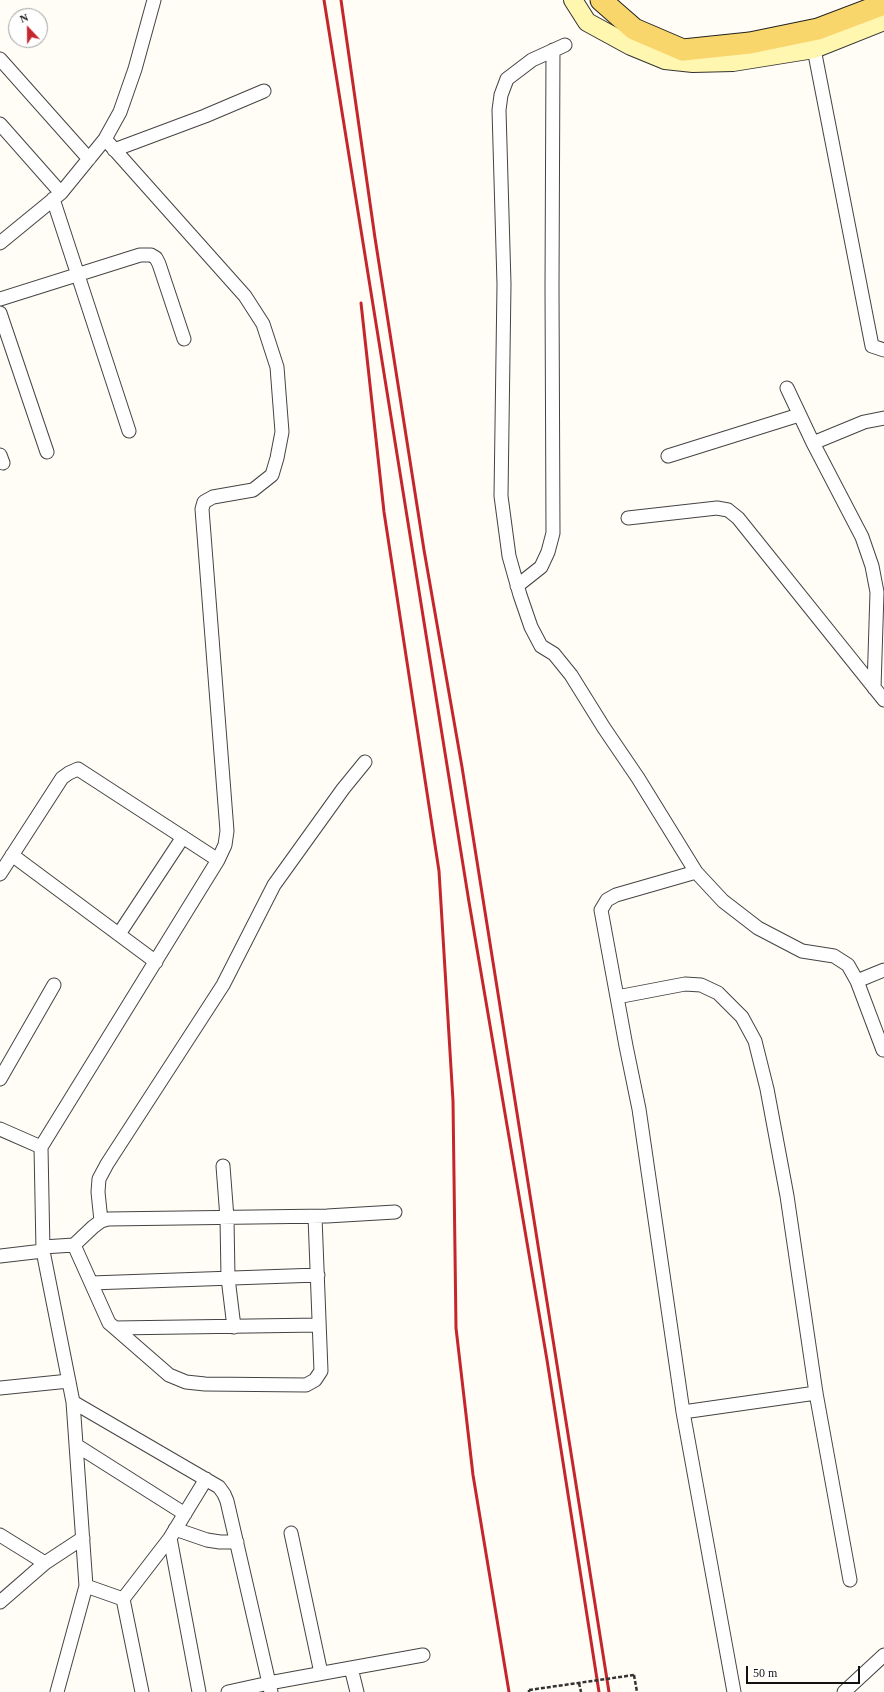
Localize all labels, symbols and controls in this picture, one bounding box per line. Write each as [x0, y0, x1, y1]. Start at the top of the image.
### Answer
north arrow [8, 8, 48, 48]
text: N [18, 11, 30, 25]
scale bar [748, 1658, 862, 1684]
text: 50 m [753, 1666, 777, 1680]

